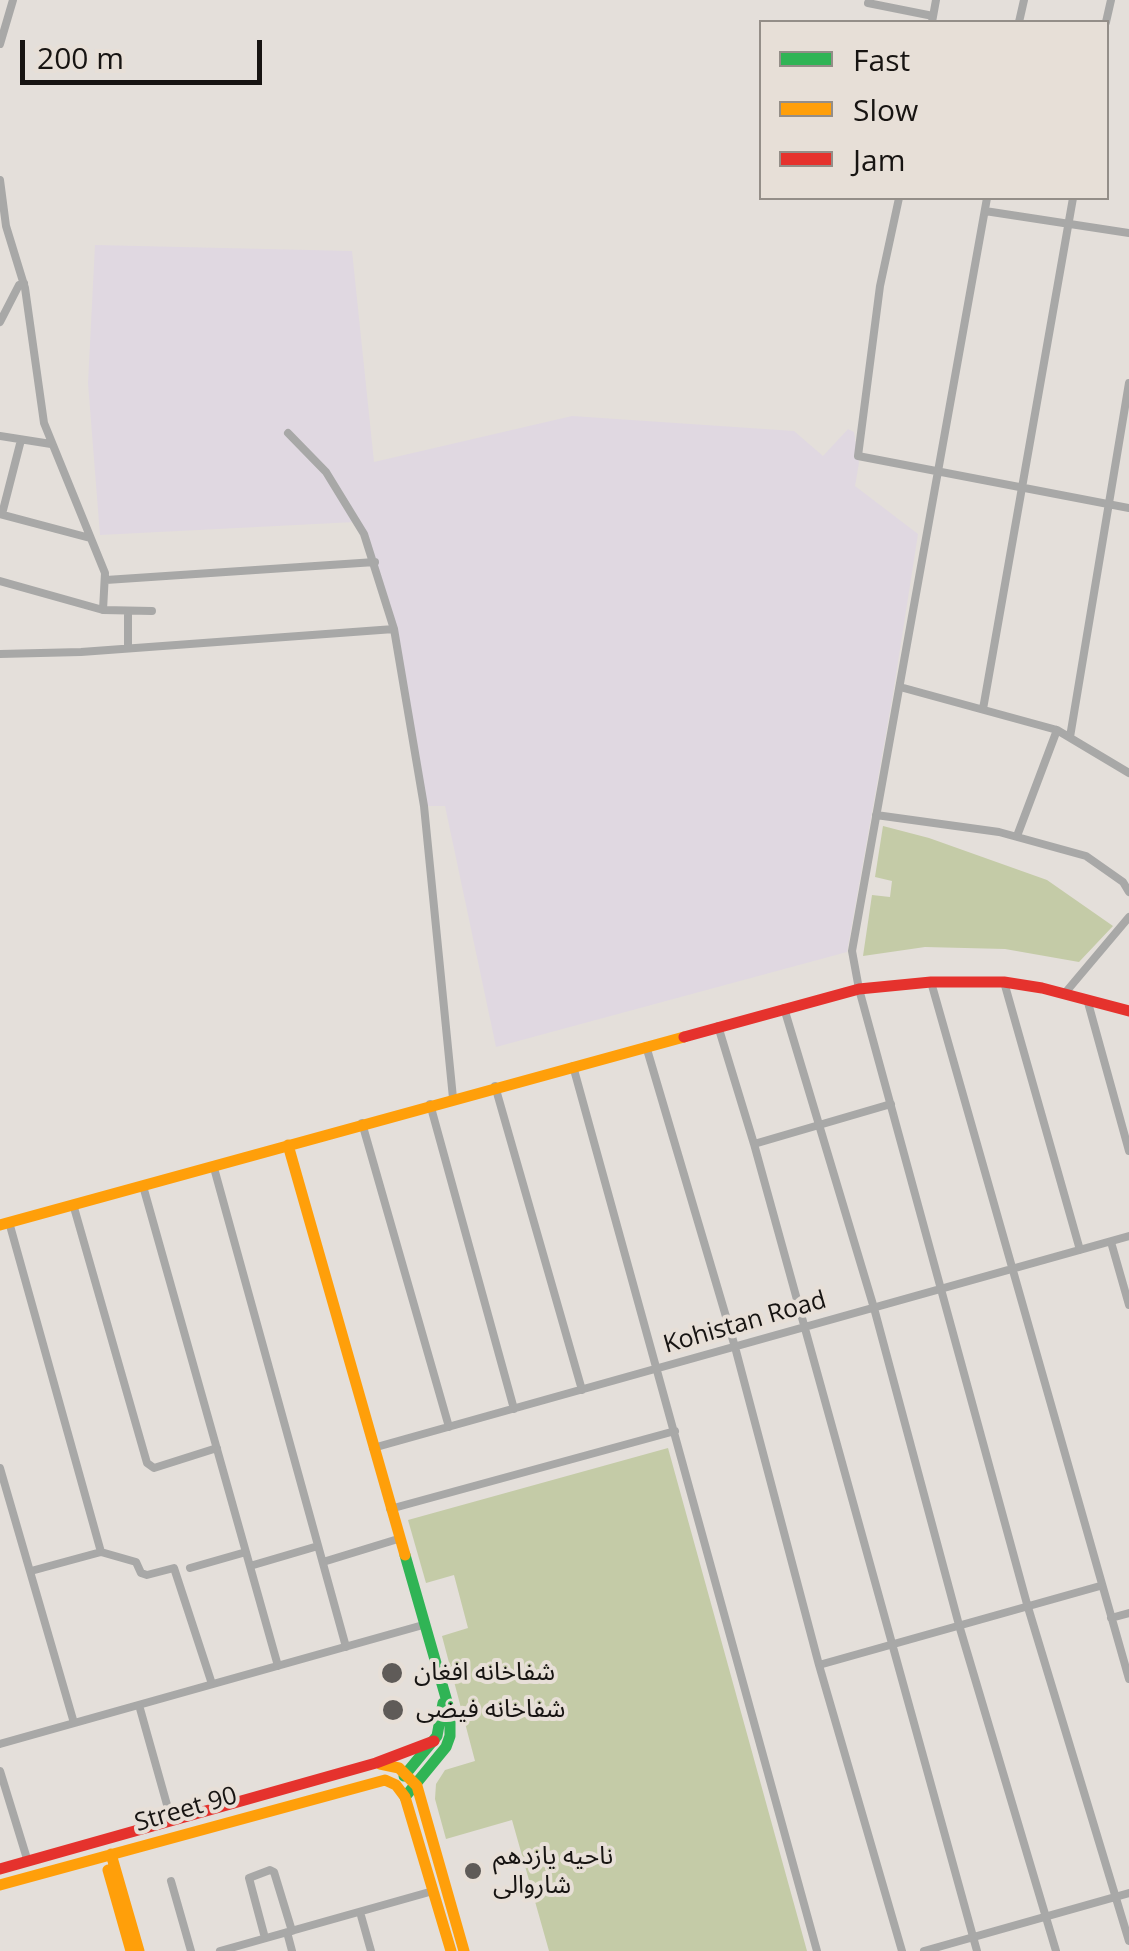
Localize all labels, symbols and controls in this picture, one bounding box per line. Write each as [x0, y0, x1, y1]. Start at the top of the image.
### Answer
scale bar [25, 20, 268, 82]
legend [759, 20, 1109, 200]
text: 200 m [37, 37, 124, 78]
text: Fast [853, 39, 910, 80]
text: Slow [853, 89, 918, 130]
text: Jam [853, 139, 906, 180]
street label: Kohistan Road [660, 1285, 830, 1361]
place label: شفاخانه افغان [414, 1658, 555, 1688]
marker: شفاخانه افغان [379, 1660, 405, 1686]
place label: شفاخانه فیضی [416, 1695, 565, 1725]
marker: شفاخانه فیضی [380, 1697, 406, 1723]
street label: Street 90 [131, 1781, 241, 1839]
place label: ناحیه یازدهم شاروالی [493, 1842, 613, 1901]
marker: ناحیه یازدهم شاروالی [462, 1860, 484, 1882]

